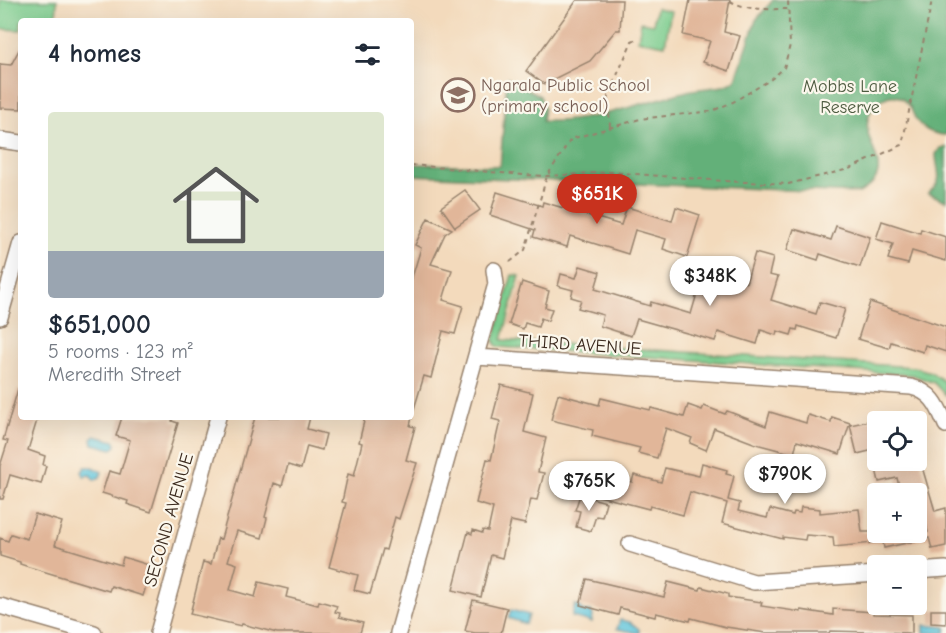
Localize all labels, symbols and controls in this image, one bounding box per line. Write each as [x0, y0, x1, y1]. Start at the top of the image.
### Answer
icon: filters [351, 38, 384, 71]
text: 4 homes [48, 39, 141, 69]
place label: Ngarala Public School (primary school) [481, 75, 650, 117]
park label: Mobbs Lane Reserve [803, 76, 897, 118]
school or university icon: Ngarala Public School (primary school) [440, 77, 476, 113]
icon: home [162, 151, 270, 259]
pin: $651K [555, 174, 639, 225]
text: $651K [571, 182, 623, 205]
pin: $348K [668, 256, 752, 307]
text: $348K [684, 264, 736, 287]
text: $651,000 [48, 310, 151, 340]
street label: THIRD AVENUE [518, 330, 642, 360]
text: 5 rooms · 123 m² [48, 340, 193, 363]
text: Meredith Street [48, 363, 181, 386]
map controls [867, 411, 927, 615]
button: locate [867, 411, 927, 471]
street label: SECOND AVENUE [140, 451, 198, 589]
pin: $790K [743, 454, 827, 505]
pin: $765K [547, 461, 631, 512]
text: $790K [758, 462, 812, 485]
text: $765K [563, 469, 615, 492]
button: + [867, 483, 927, 543]
button: − [867, 555, 927, 615]

